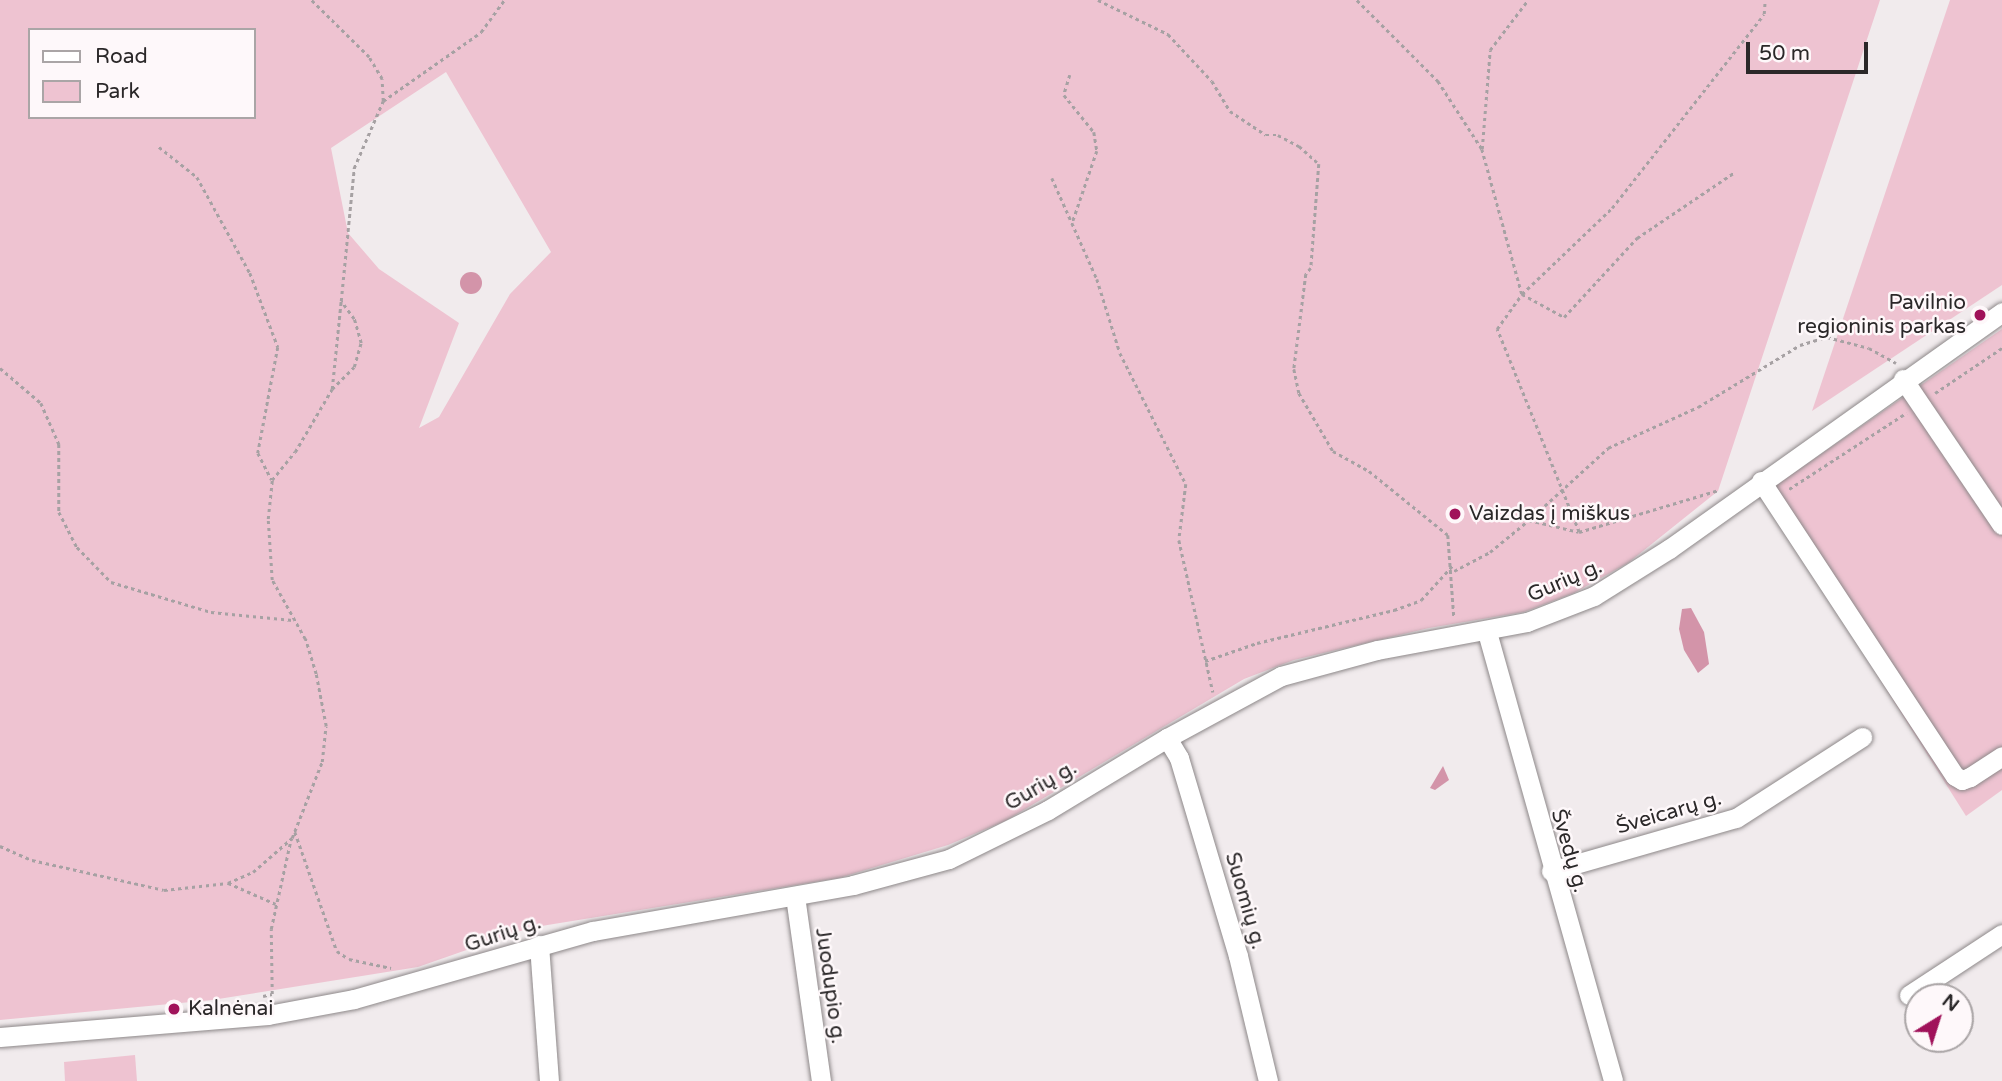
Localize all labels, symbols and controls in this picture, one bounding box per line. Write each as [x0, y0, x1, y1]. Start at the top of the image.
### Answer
legend [28, 28, 256, 119]
scale bar [1750, 28, 1872, 72]
text: 50 m [1759, 41, 1810, 66]
text: Road [95, 44, 148, 69]
text: Park [95, 79, 140, 104]
place label: Pavilnio regioninis parkas [1797, 290, 1966, 340]
marker: Pavilnio regioninis parkas [1972, 307, 1988, 323]
place label: Vaizdas į miškus [1469, 501, 1630, 527]
marker: Vaizdas į miškus [1447, 506, 1463, 522]
street label: Gurių g. [1524, 554, 1606, 608]
street label: Gurių g. [1001, 755, 1081, 817]
street label: Šveicarų g. [1613, 786, 1725, 840]
street label: Švedų g. [1545, 807, 1593, 895]
street label: Suomių g. [1219, 850, 1271, 952]
street label: Gurių g. [462, 910, 544, 958]
street label: Juodupio g. [809, 926, 851, 1046]
north arrow [1904, 983, 1974, 1053]
text: N [1938, 990, 1963, 1016]
place label: Kalnėnai [188, 996, 274, 1022]
marker: Kalnėnai [166, 1001, 182, 1017]

